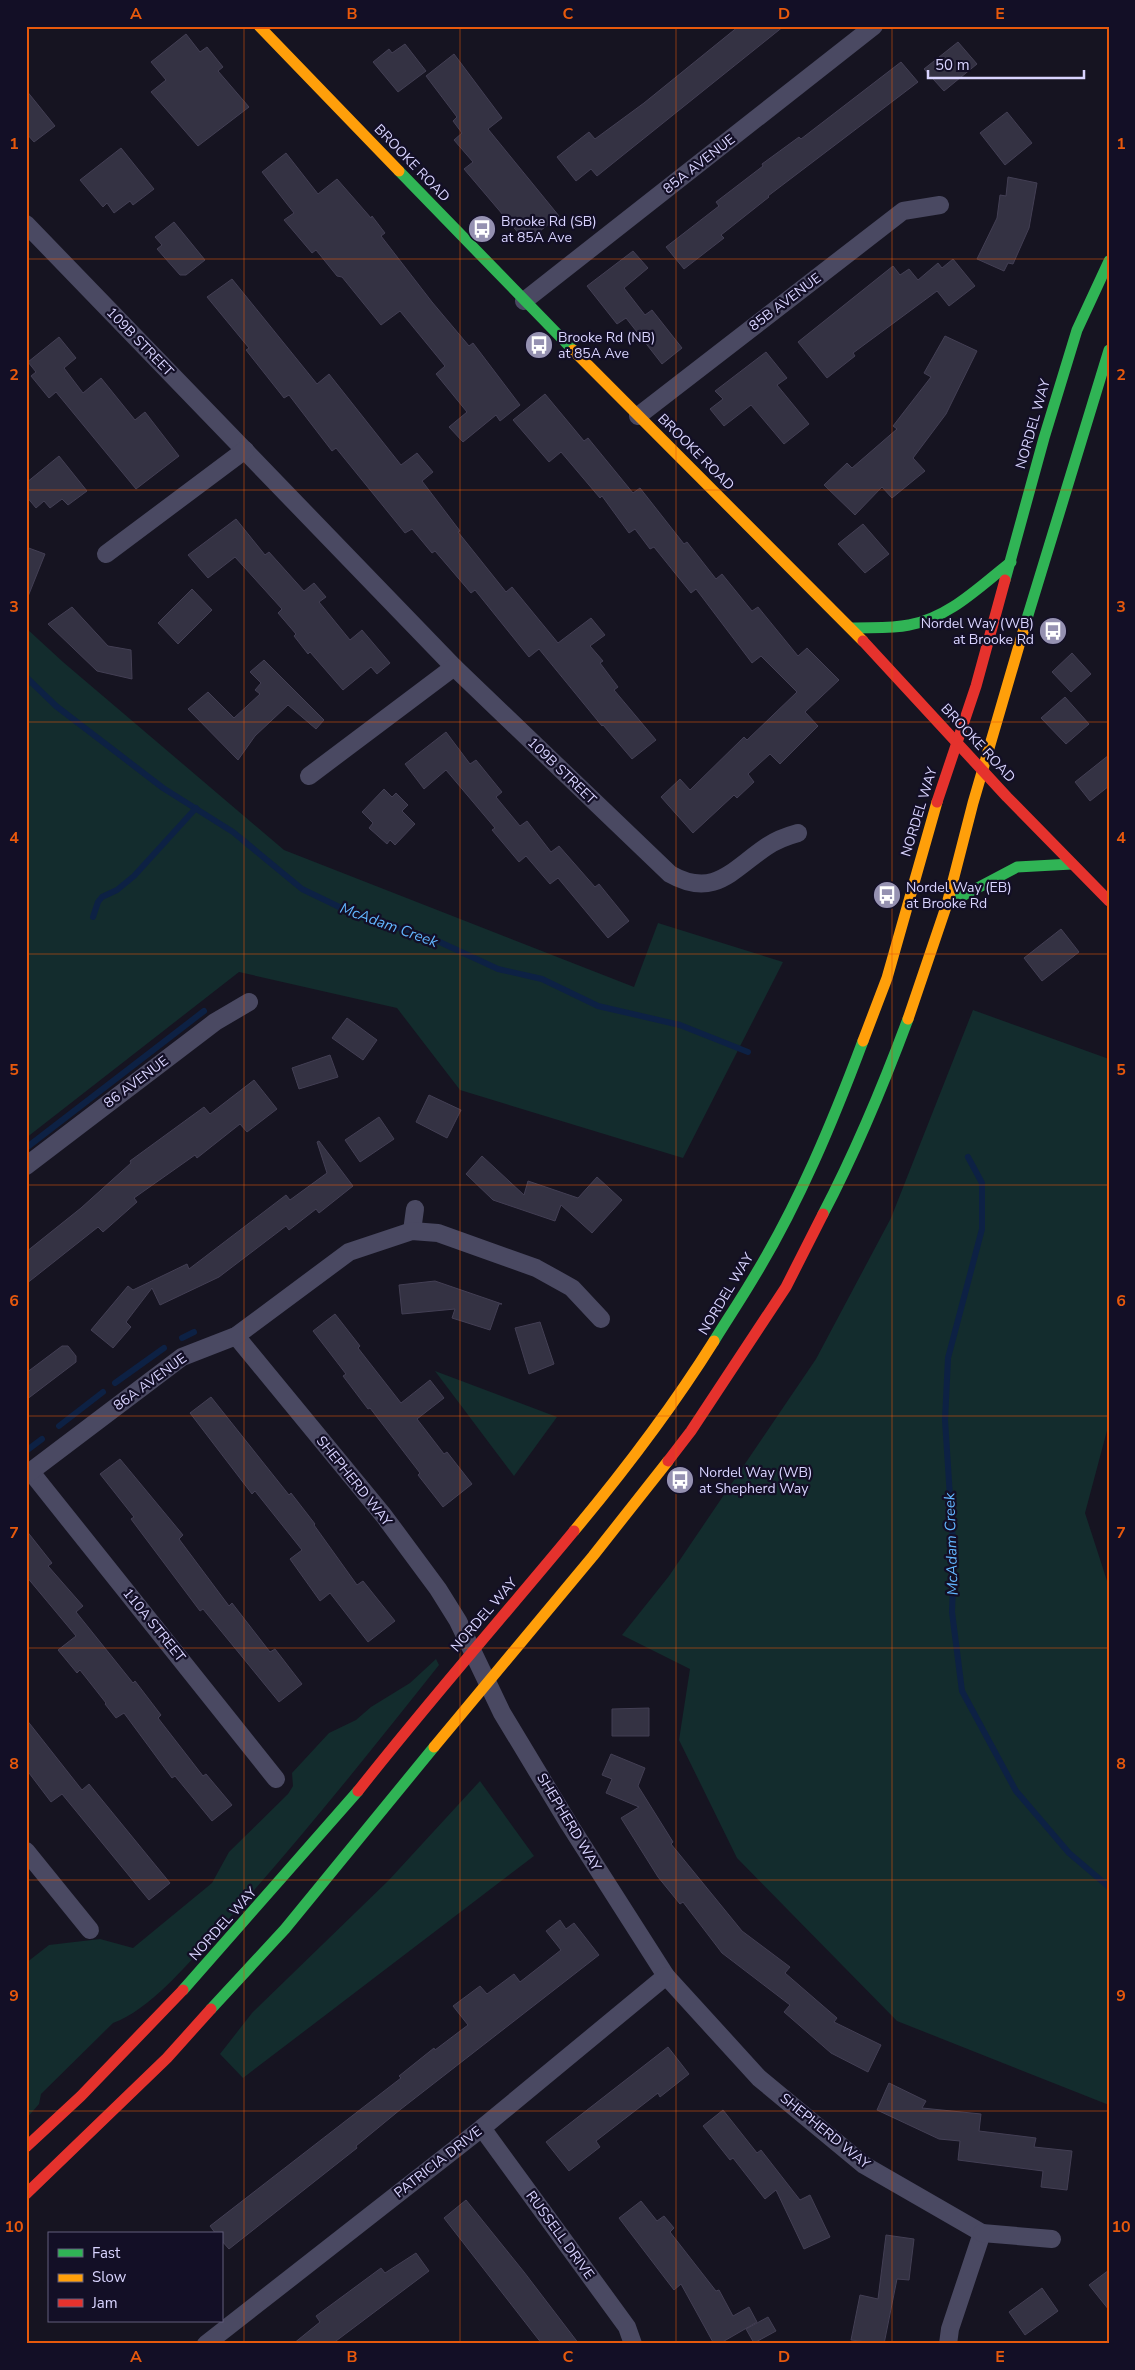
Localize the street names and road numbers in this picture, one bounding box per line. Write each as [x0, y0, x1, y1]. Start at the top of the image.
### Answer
street label: BROOKE ROAD [370, 120, 454, 206]
street label: 85A AVENUE [659, 130, 739, 198]
street label: 85B AVENUE [745, 269, 825, 335]
street label: 109B STREET [102, 303, 178, 381]
street label: NORDEL WAY [1011, 376, 1055, 471]
street label: BROOKE ROAD [654, 410, 738, 494]
street label: BROOKE ROAD [937, 700, 1019, 786]
street label: 109B STREET [523, 733, 601, 809]
street label: NORDEL WAY [896, 764, 942, 859]
street label: 86 AVENUE [100, 1051, 172, 1113]
street label: NORDEL WAY [694, 1249, 758, 1339]
street label: 86A AVENUE [109, 1349, 191, 1415]
street label: SHEPHERD WAY [312, 1432, 397, 1531]
street label: NORDEL WAY [446, 1573, 522, 1656]
street label: 110A STREET [118, 1584, 190, 1666]
street label: SHEPHERD WAY [532, 1770, 606, 1875]
street label: NORDEL WAY [185, 1883, 261, 1965]
street label: SHEPHERD WAY [776, 2089, 875, 2174]
street label: PATRICIA DRIVE [390, 2122, 486, 2202]
street label: RUSSELL DRIVE [521, 2187, 599, 2283]

